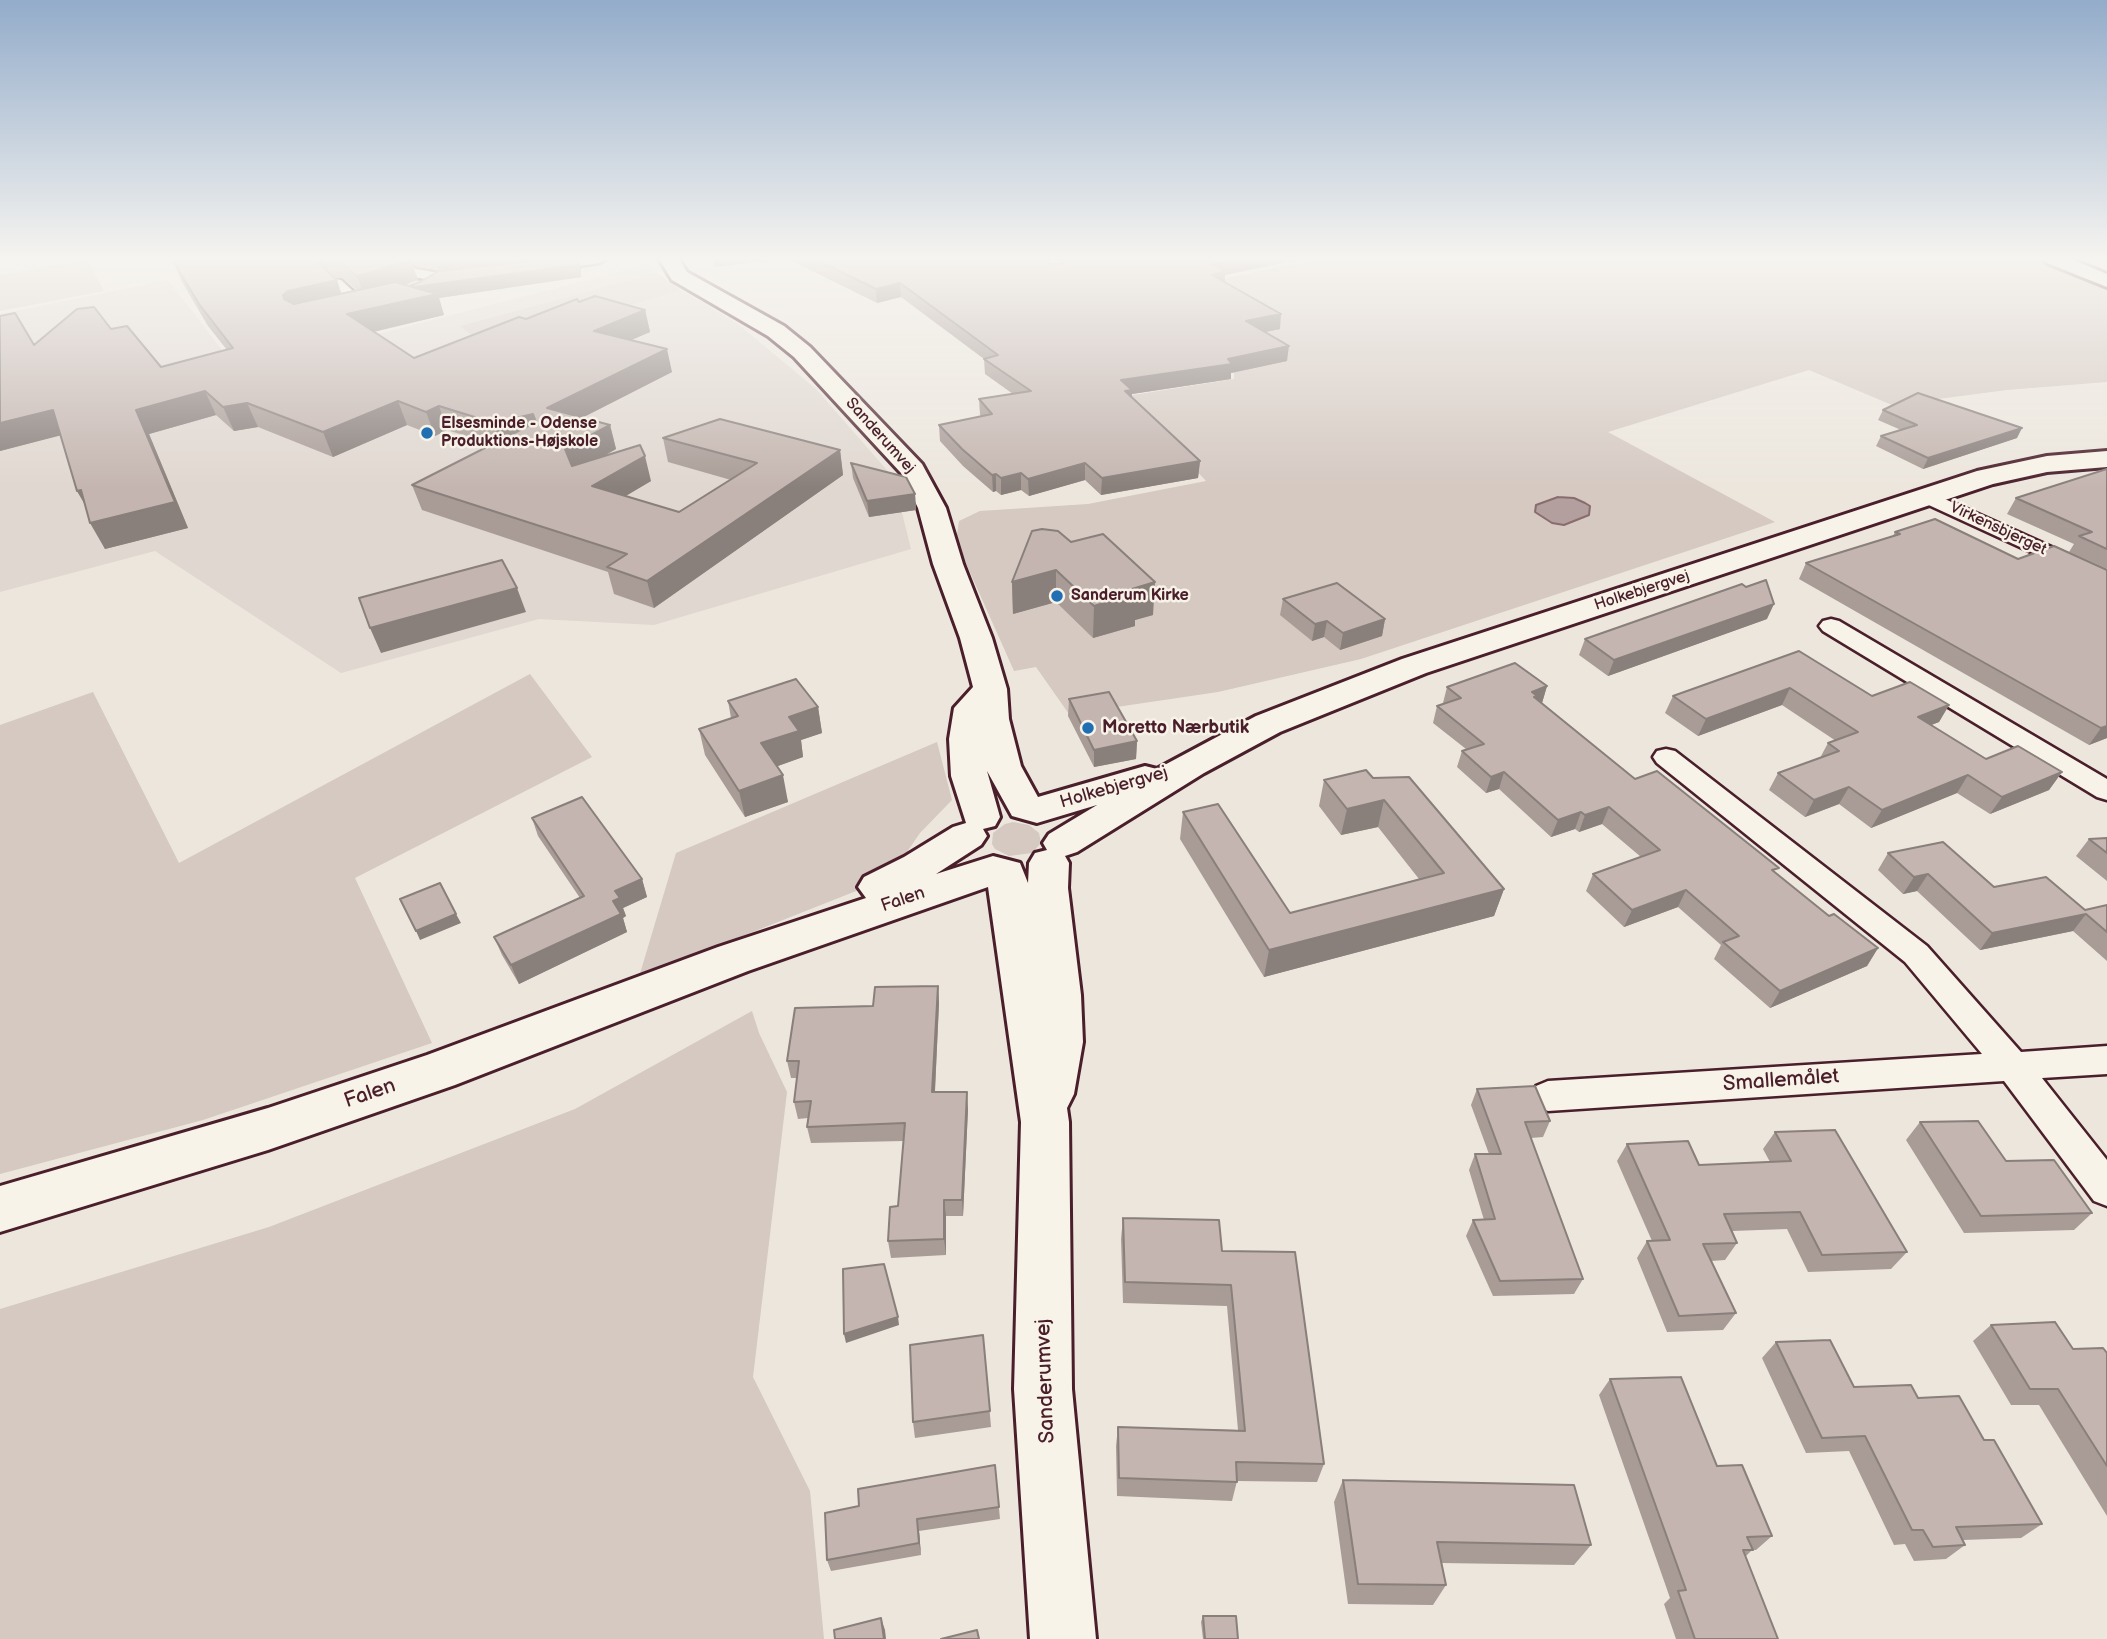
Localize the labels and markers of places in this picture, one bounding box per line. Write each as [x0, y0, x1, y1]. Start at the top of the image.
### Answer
place label: Elsesminde - Odense Produktions-Højskole [441, 414, 598, 452]
marker: Elsesminde - Odense Produktions-Højskole [419, 425, 435, 441]
place label: Sanderum Kirke [1071, 586, 1189, 606]
marker: Sanderum Kirke [1049, 588, 1065, 604]
place label: Moretto Nærbutik [1102, 717, 1249, 739]
marker: Moretto Nærbutik [1080, 720, 1096, 736]

